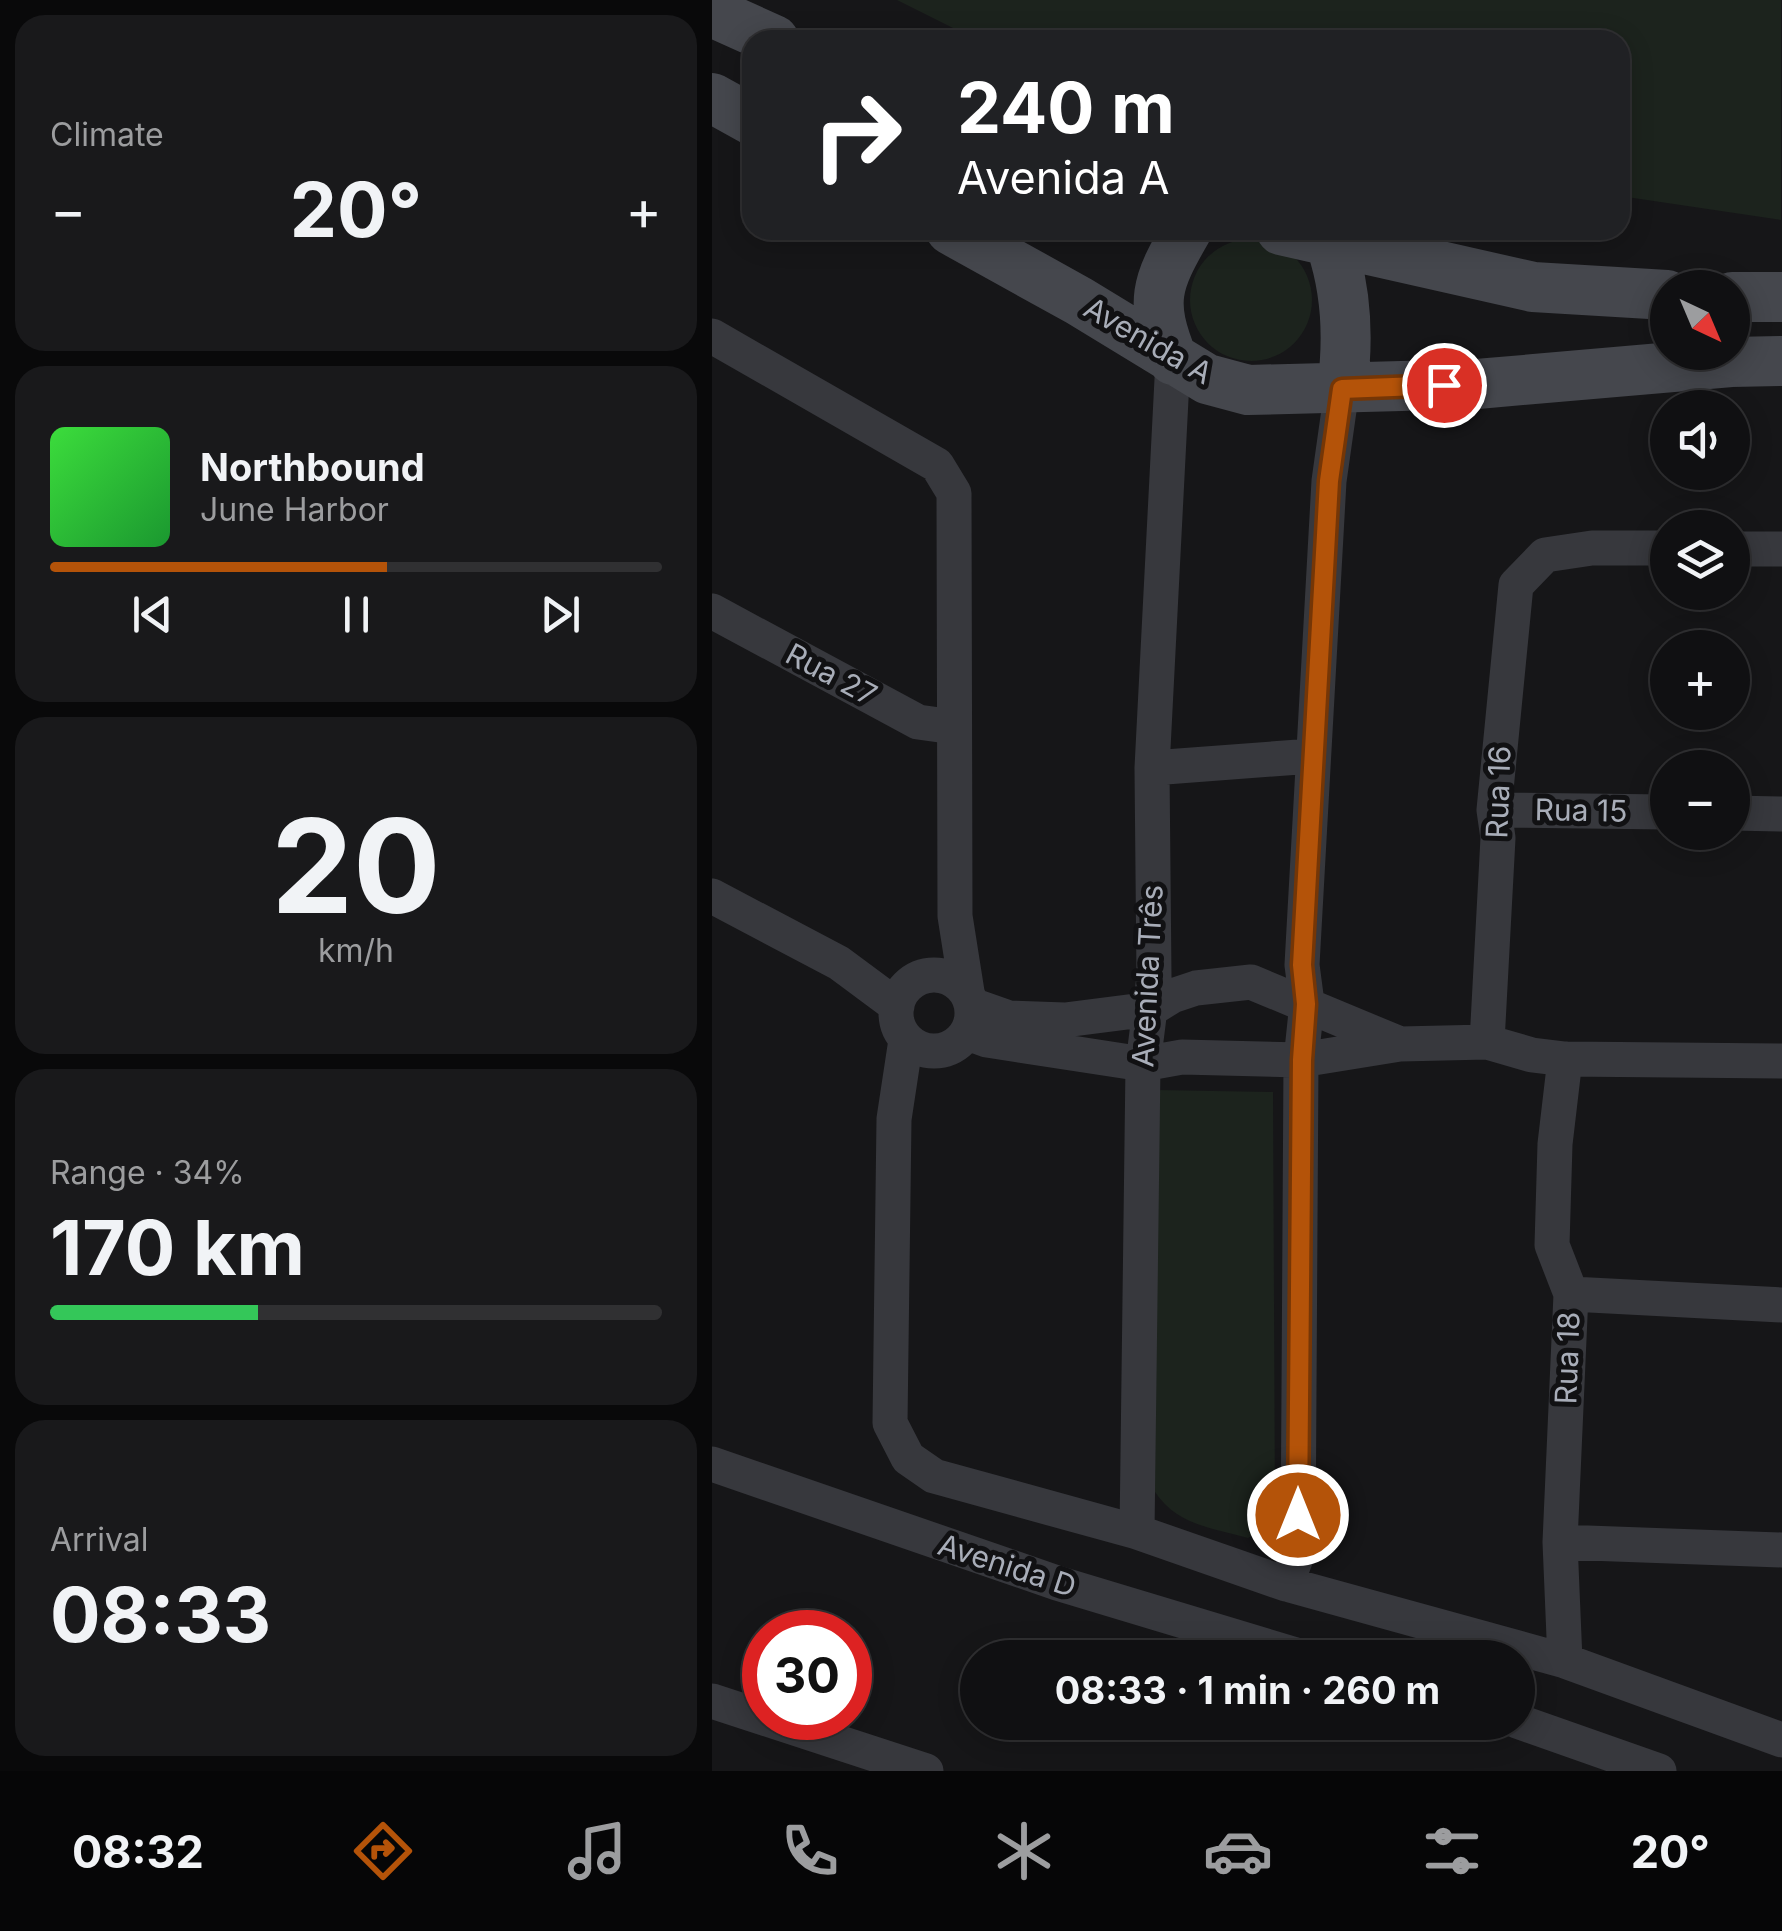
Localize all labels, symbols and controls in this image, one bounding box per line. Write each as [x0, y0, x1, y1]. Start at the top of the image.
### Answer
text: 240 m [957, 65, 1175, 150]
icon: right [792, 70, 922, 200]
text: Climate [50, 115, 164, 154]
text: Avenida A [957, 150, 1170, 205]
text: 20° [290, 164, 422, 255]
text: − [50, 177, 86, 243]
text: + [626, 177, 662, 243]
north arrow [1650, 270, 1750, 370]
map controls [1650, 270, 1750, 850]
street label: Avenida A [1078, 289, 1219, 391]
pin [1402, 343, 1487, 428]
icon: arrive [1417, 358, 1472, 413]
button: sound [1650, 390, 1750, 490]
text: Northbound [200, 444, 425, 490]
text: June Harbor [200, 490, 389, 529]
button: layers [1650, 510, 1750, 610]
icon: previous [125, 587, 180, 642]
icon: pause [329, 587, 384, 642]
icon: next [533, 587, 588, 642]
button: + [1650, 630, 1750, 730]
street label: Rua 27 [780, 635, 883, 713]
street label: Rua 16 [1478, 745, 1518, 839]
button: − [1650, 750, 1750, 850]
text: 20 [271, 787, 441, 944]
street label: Rua 15 [1534, 791, 1628, 829]
street label: Avenida Três [1124, 884, 1170, 1068]
text: km/h [318, 931, 394, 970]
text: Range · 34% [50, 1153, 245, 1192]
text: 170 km [50, 1202, 305, 1293]
street label: Rua 18 [1547, 1311, 1587, 1405]
position arrow [1246, 1463, 1350, 1567]
text: Arrival [50, 1520, 148, 1559]
street label: Avenida D [934, 1526, 1081, 1604]
text: 08:33 [50, 1569, 271, 1660]
speed limit sign: 30 [742, 1610, 872, 1740]
text: 08:33 · 1 min · 260 m [1055, 1667, 1440, 1713]
icon: directions [348, 1816, 418, 1886]
icon: music [562, 1816, 632, 1886]
icon: phone [775, 1816, 845, 1886]
icon: climate [989, 1816, 1059, 1886]
icon: car [1203, 1816, 1273, 1886]
icon: filters [1417, 1816, 1487, 1886]
text: 08:32 [72, 1824, 204, 1879]
text: 20° [1631, 1824, 1710, 1879]

